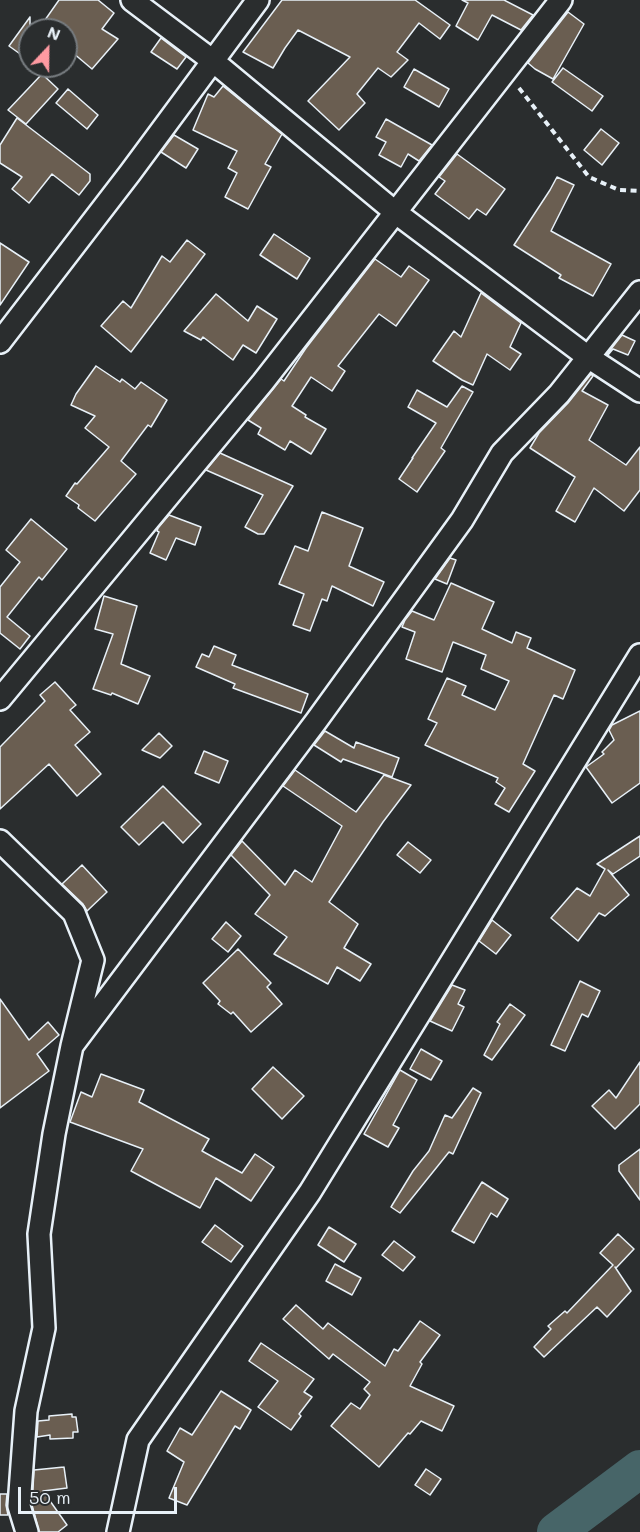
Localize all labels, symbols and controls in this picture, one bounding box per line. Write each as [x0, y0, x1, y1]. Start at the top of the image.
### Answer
north arrow [18, 18, 78, 78]
text: N [45, 21, 64, 45]
scale bar [21, 1475, 180, 1513]
text: 50 m [29, 1485, 71, 1509]

